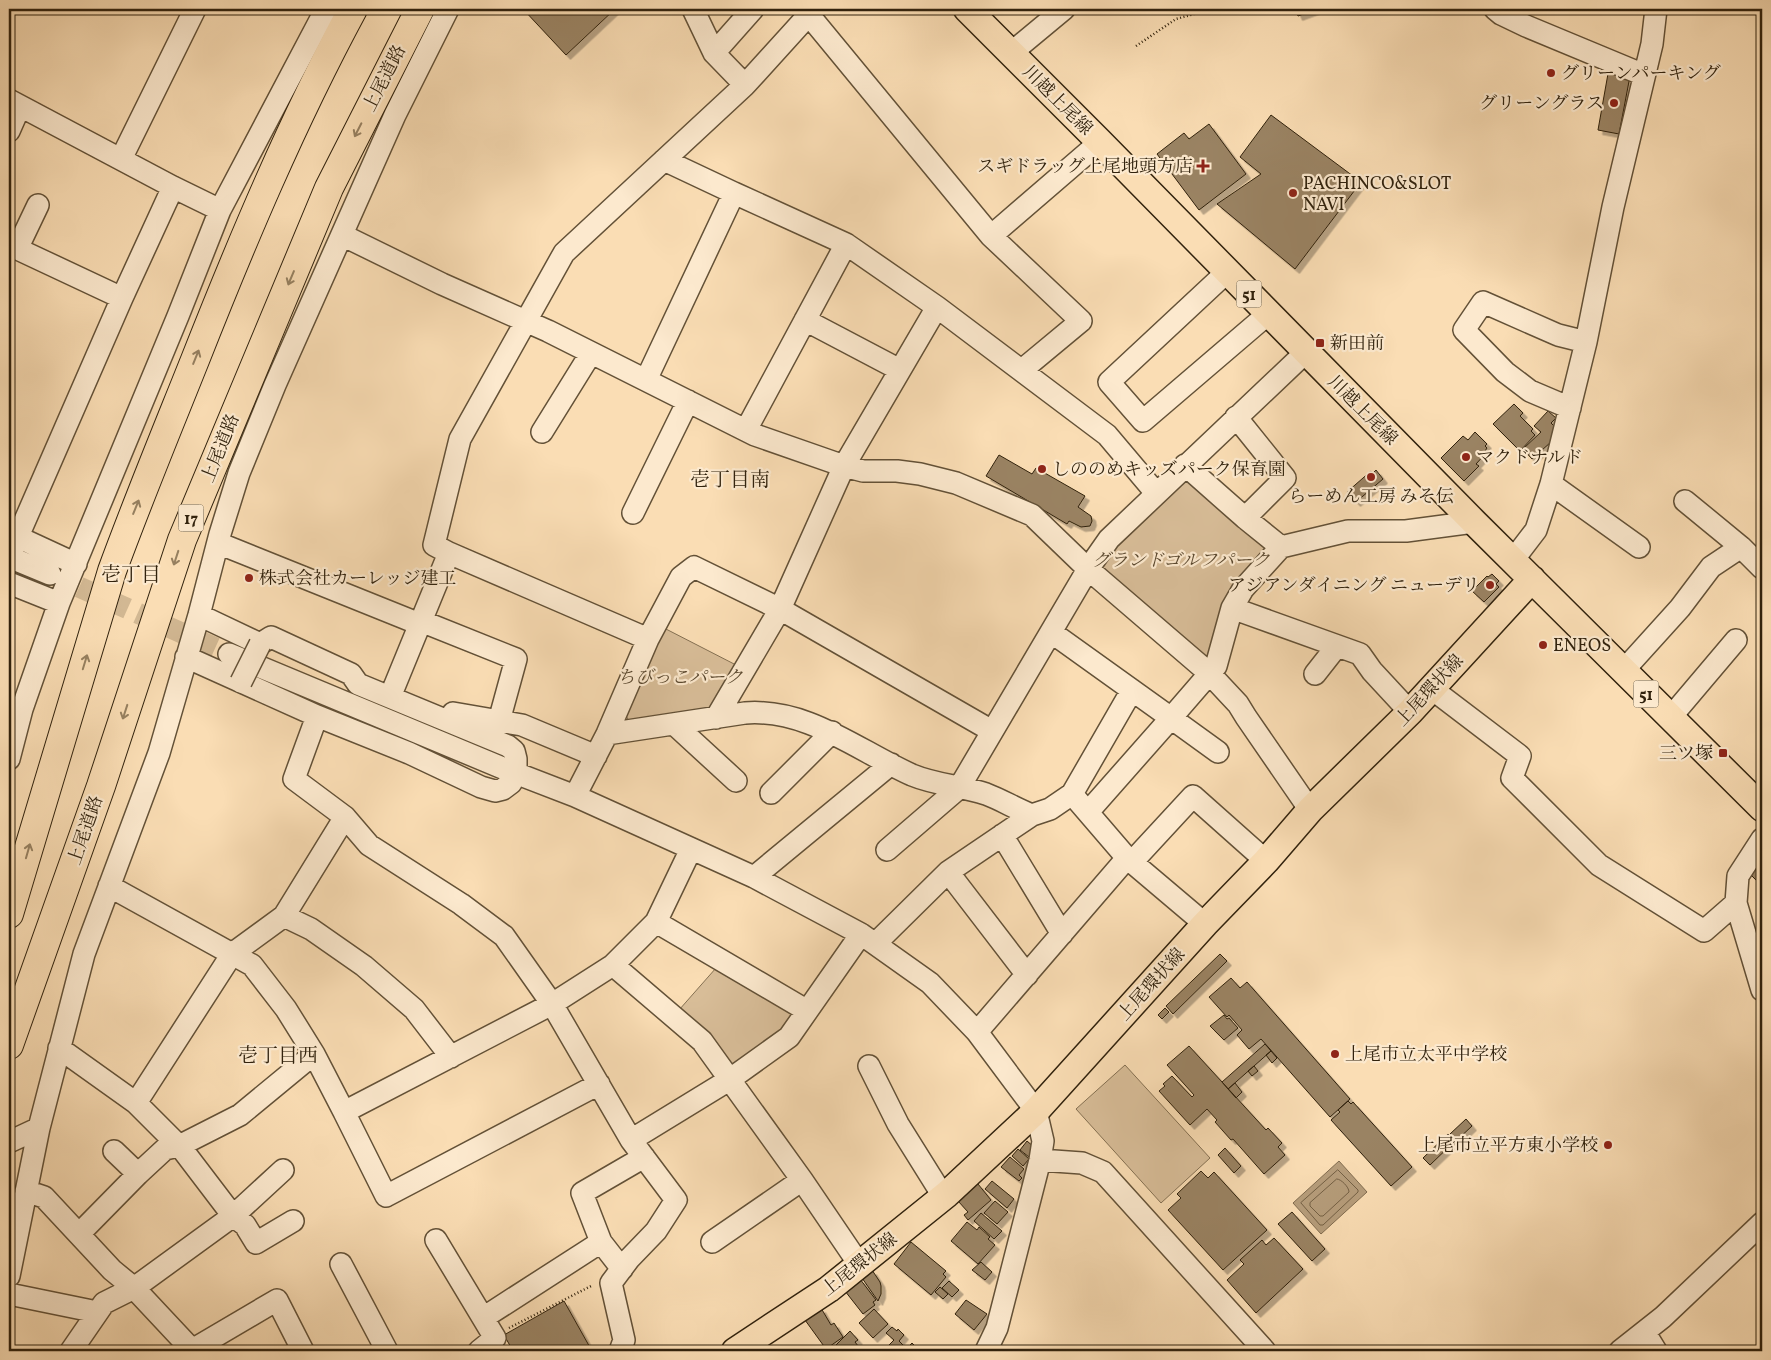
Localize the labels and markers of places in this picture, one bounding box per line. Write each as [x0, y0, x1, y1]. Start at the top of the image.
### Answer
place label: グリーンパーキング [1561, 62, 1721, 87]
marker: グリーンパーキング [1545, 67, 1557, 79]
place label: グリーングラス [1479, 92, 1604, 117]
marker: グリーングラス [1608, 97, 1620, 109]
place label: スギドラッグ上尾地頭方店 [977, 155, 1193, 180]
marker: スギドラッグ上尾地頭方店 [1197, 160, 1209, 172]
place label: PACHINCO&SLOT NAVI [1303, 172, 1452, 218]
marker: PACHINCO&SLOT NAVI [1287, 187, 1299, 199]
place label: 新田前 [1330, 332, 1384, 357]
marker: 新田前 [1314, 337, 1326, 349]
place label: マクドナルド [1476, 446, 1583, 471]
marker: マクドナルド [1460, 451, 1472, 463]
place label: しののめキッズパーク保育園 [1052, 458, 1286, 483]
marker: しののめキッズパーク保育園 [1036, 463, 1048, 475]
marker: らーめん工房 みそ伝 [1365, 471, 1377, 483]
place label: らーめん工房 みそ伝 [1288, 485, 1454, 510]
place label: 株式会社カーレッジ建工 [259, 567, 456, 592]
marker: 株式会社カーレッジ建工 [243, 572, 255, 584]
place label: アジアンダイニング ニューデリ [1228, 574, 1480, 599]
marker: アジアンダイニング ニューデリ [1484, 579, 1496, 591]
place label: ENEOS [1553, 634, 1611, 659]
marker: ENEOS [1537, 639, 1549, 651]
place label: 三ツ塚 [1659, 742, 1713, 767]
marker: 三ツ塚 [1717, 747, 1729, 759]
place label: 上尾市立太平中学校 [1345, 1043, 1507, 1068]
marker: 上尾市立太平中学校 [1329, 1048, 1341, 1060]
place label: 上尾市立平方東小学校 [1418, 1134, 1598, 1159]
marker: 上尾市立平方東小学校 [1602, 1139, 1614, 1151]

